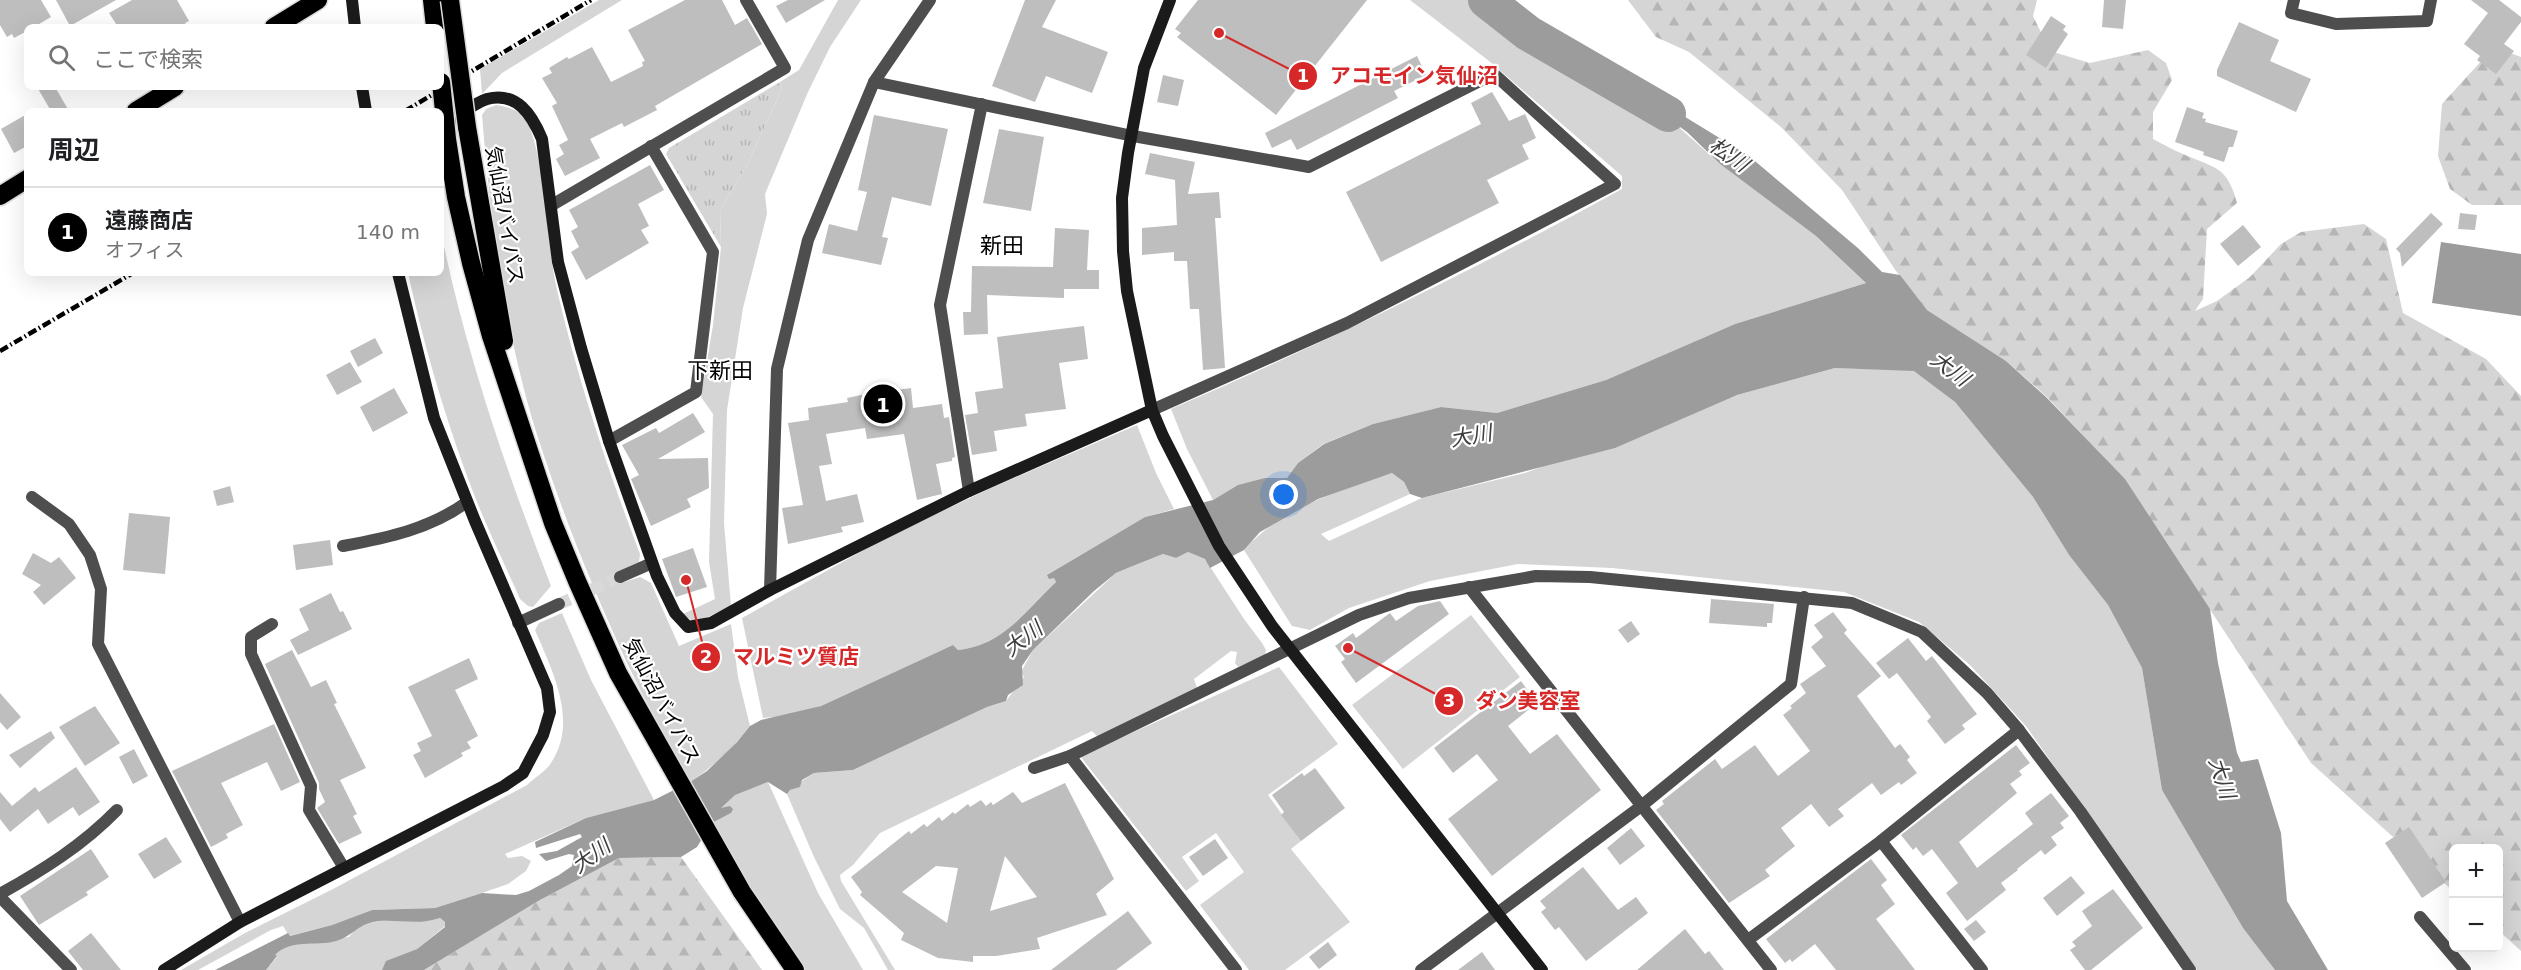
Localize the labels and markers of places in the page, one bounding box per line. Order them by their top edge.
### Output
callout: アコモイン気仙沼 [1288,57,1510,96]
pin: 1 [864,382,902,426]
callout: マルミツ質店 [691,637,871,676]
callout: ダン美容室 [1434,682,1593,721]

